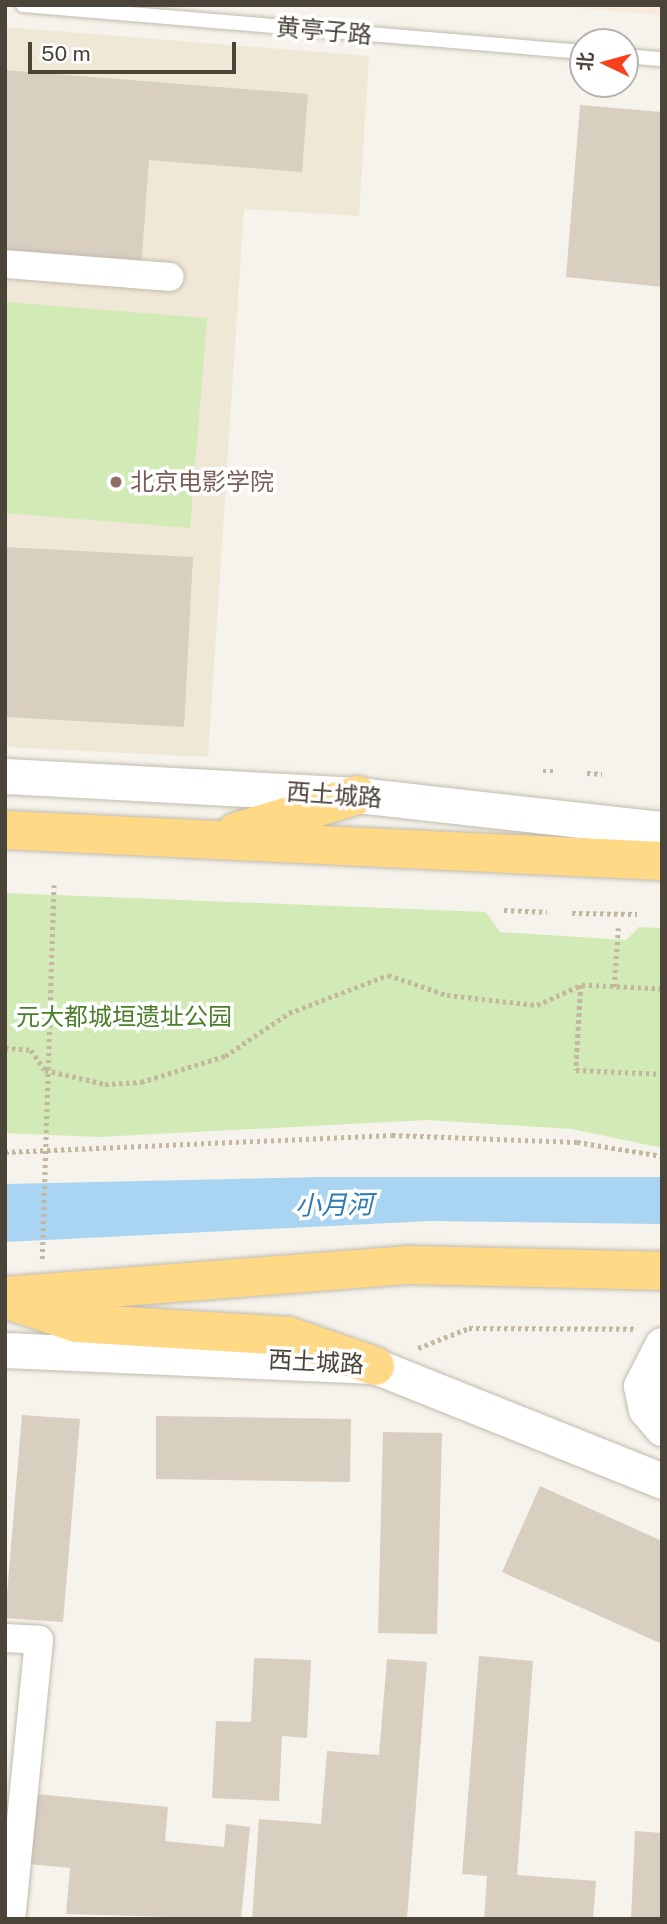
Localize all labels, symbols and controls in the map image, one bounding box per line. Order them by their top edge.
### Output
street label: 黄亭子路 [275,12,373,50]
scale bar [32,28,240,72]
north arrow [569,28,639,98]
text: 50 m [41,41,91,66]
text: 北 [573,51,597,72]
place label: 北京电影学院 [130,468,274,496]
marker: 北京电影学院 [108,474,124,490]
street label: 西土城路 [285,777,383,813]
park label: 元大都城垣遗址公园 [16,1003,232,1031]
water label: 小月河 [295,1189,373,1221]
street label: 西土城路 [267,1345,365,1379]

